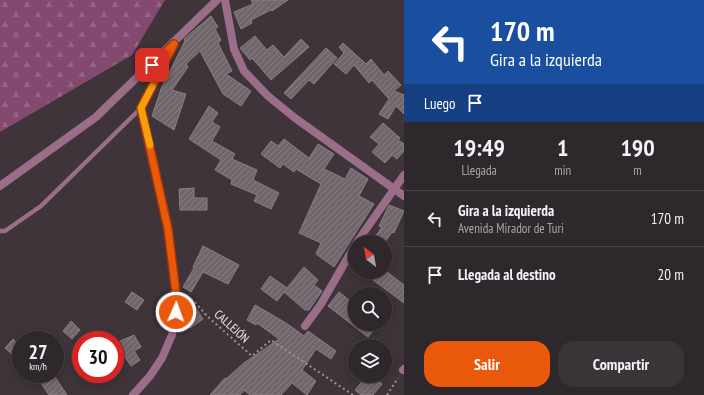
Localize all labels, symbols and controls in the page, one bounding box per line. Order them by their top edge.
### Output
text: 170 m [490,12,554,49]
icon: left [424,16,476,68]
pin [135,48,169,82]
text: Gira a la izquierda [490,48,602,71]
icon: arrive [141,54,163,76]
icon: arrive [464,92,486,114]
text: Luego [424,94,456,113]
text: 19:49 [453,132,505,163]
text: 1 [557,132,568,163]
text: 190 [620,132,655,163]
text: Llegada [461,162,497,179]
text: min [554,162,571,179]
text: m [633,162,642,179]
text: Gira a la izquierda [458,201,554,220]
icon: left [424,208,446,230]
text: 170 m [651,209,684,228]
text: Avenida Mirador de Turi [458,220,564,237]
north arrow [348,235,392,279]
map controls [348,235,392,383]
icon: arrive [424,264,446,286]
text: Llegada al destino [458,265,556,284]
text: 20 m [658,265,684,284]
button: search [348,287,392,331]
position arrow [155,291,197,333]
street label: CALLEJÓN [211,306,253,346]
speed limit sign: 30 [72,331,124,383]
text: 27 [28,339,48,365]
button: layers [348,339,392,383]
button: Salir [424,341,550,387]
button: Compartir [558,341,684,387]
text: km/h [29,360,47,373]

